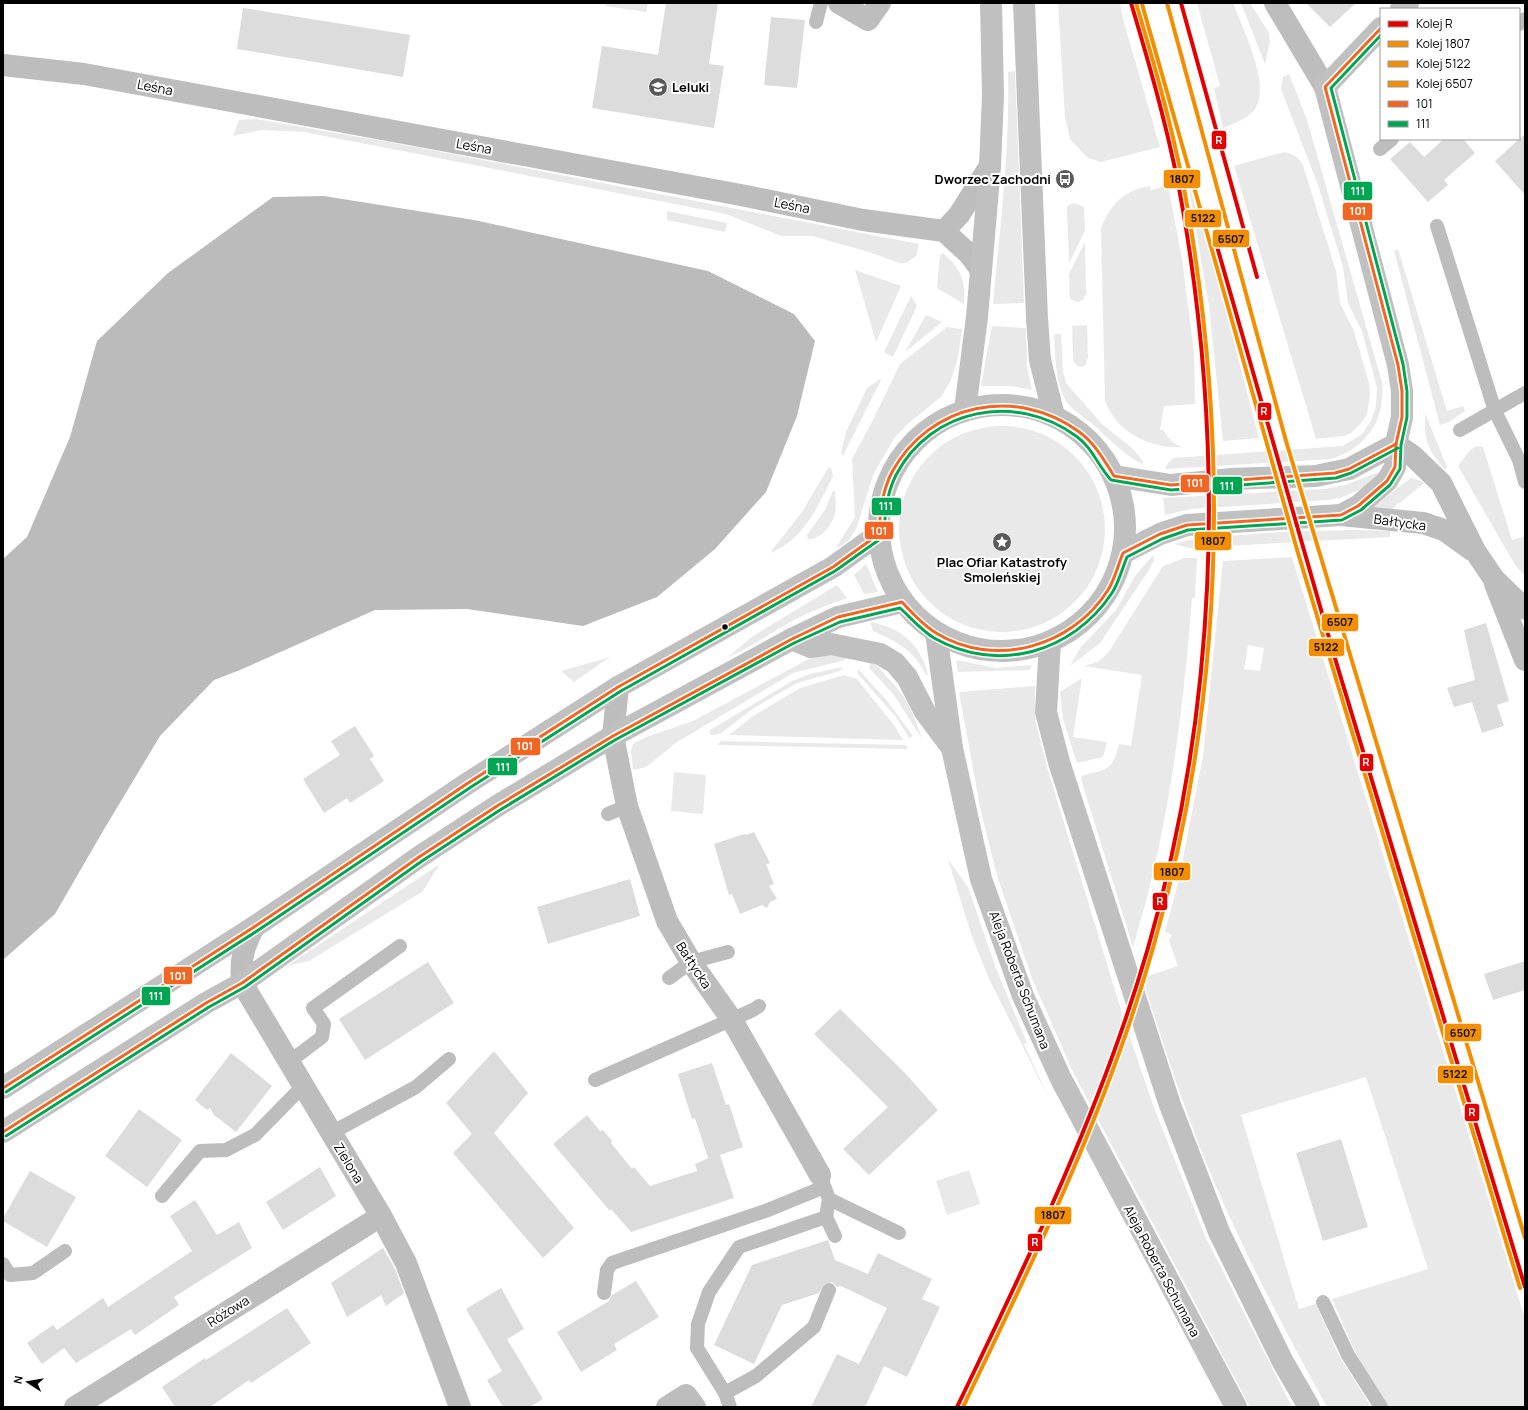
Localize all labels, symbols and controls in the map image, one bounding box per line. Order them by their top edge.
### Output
legend [1380,8,1520,140]
text: Kolej R [1416,15,1453,32]
text: Kolej 1807 [1416,35,1470,52]
text: Kolej 5122 [1416,55,1470,72]
street label: Leśna [136,75,174,99]
text: Kolej 6507 [1416,75,1473,92]
school or university icon: Leluki [647,76,669,98]
place label: Leluki [672,78,709,96]
text: 101 [1416,95,1433,112]
text: 111 [1416,115,1430,132]
line badge: R [1211,130,1227,150]
text: R [1215,132,1223,147]
street label: Leśna [455,134,493,158]
bus stop icon: Dworzec Zachodni [1054,168,1076,190]
line badge: 1807 [1163,169,1201,189]
place label: Dworzec Zachodni [935,170,1051,188]
text: 1807 [1170,171,1194,186]
line badge: 111 [1343,181,1373,201]
text: 111 [1351,183,1365,198]
street label: Leśna [773,193,811,217]
line badge: 101 [1342,202,1373,221]
text: 101 [1350,203,1366,218]
line badge: 5122 [1184,209,1222,228]
text: 5122 [1191,210,1215,225]
line badge: 6507 [1212,229,1250,248]
text: 6507 [1218,231,1244,246]
line badge: R [1257,402,1272,421]
text: R [1260,403,1268,418]
line badge: 101 [1180,474,1210,493]
text: 101 [1187,475,1203,490]
line badge: 111 [1212,476,1243,495]
text: 111 [1220,478,1234,493]
line badge: 111 [871,497,902,516]
text: 111 [879,498,893,513]
street label: Bałtycka [1373,509,1427,535]
line badge: 101 [864,521,894,540]
text: 101 [871,523,887,538]
place icon: Plac Ofiar Katastrofy Smoleńskiej [991,531,1013,553]
line badge: 1807 [1194,531,1232,551]
text: 1807 [1201,533,1225,548]
place label: Plac Ofiar Katastrofy Smoleńskiej [937,553,1068,586]
line badge: 6507 [1321,613,1359,632]
text: 6507 [1327,614,1353,629]
unlabelled marker [720,622,730,632]
line badge: 5122 [1308,638,1345,657]
text: 5122 [1314,639,1338,654]
line badge: 101 [510,737,541,756]
text: 101 [517,738,533,753]
line badge: R [1359,753,1374,772]
text: R [1362,754,1370,769]
line badge: 111 [487,757,518,776]
text: 111 [496,759,510,774]
line badge: 1807 [1153,862,1191,881]
text: 1807 [1160,864,1184,879]
line badge: R [1152,892,1168,911]
text: R [1156,893,1164,908]
street label: Aleja Roberta Schumana [985,908,1055,1052]
street label: Bałtycka [672,938,716,992]
line badge: 101 [163,966,193,985]
text: 101 [170,968,186,983]
line badge: 111 [141,986,171,1006]
text: 111 [149,988,163,1003]
line badge: 6507 [1444,1023,1482,1042]
text: 6507 [1450,1025,1476,1040]
line badge: 5122 [1437,1065,1474,1084]
text: 5122 [1443,1066,1467,1081]
line badge: R [1464,1103,1480,1122]
text: R [1468,1104,1476,1119]
street label: Zielona [330,1139,368,1187]
street label: Aleja Roberta Schumana [1120,1202,1204,1340]
line badge: 1807 [1034,1206,1072,1225]
text: 1807 [1041,1207,1065,1222]
line badge: R [1027,1233,1043,1252]
text: R [1031,1234,1039,1249]
street label: Różowa [204,1291,252,1331]
north arrow [8,1362,48,1402]
text: N [10,1374,26,1385]

